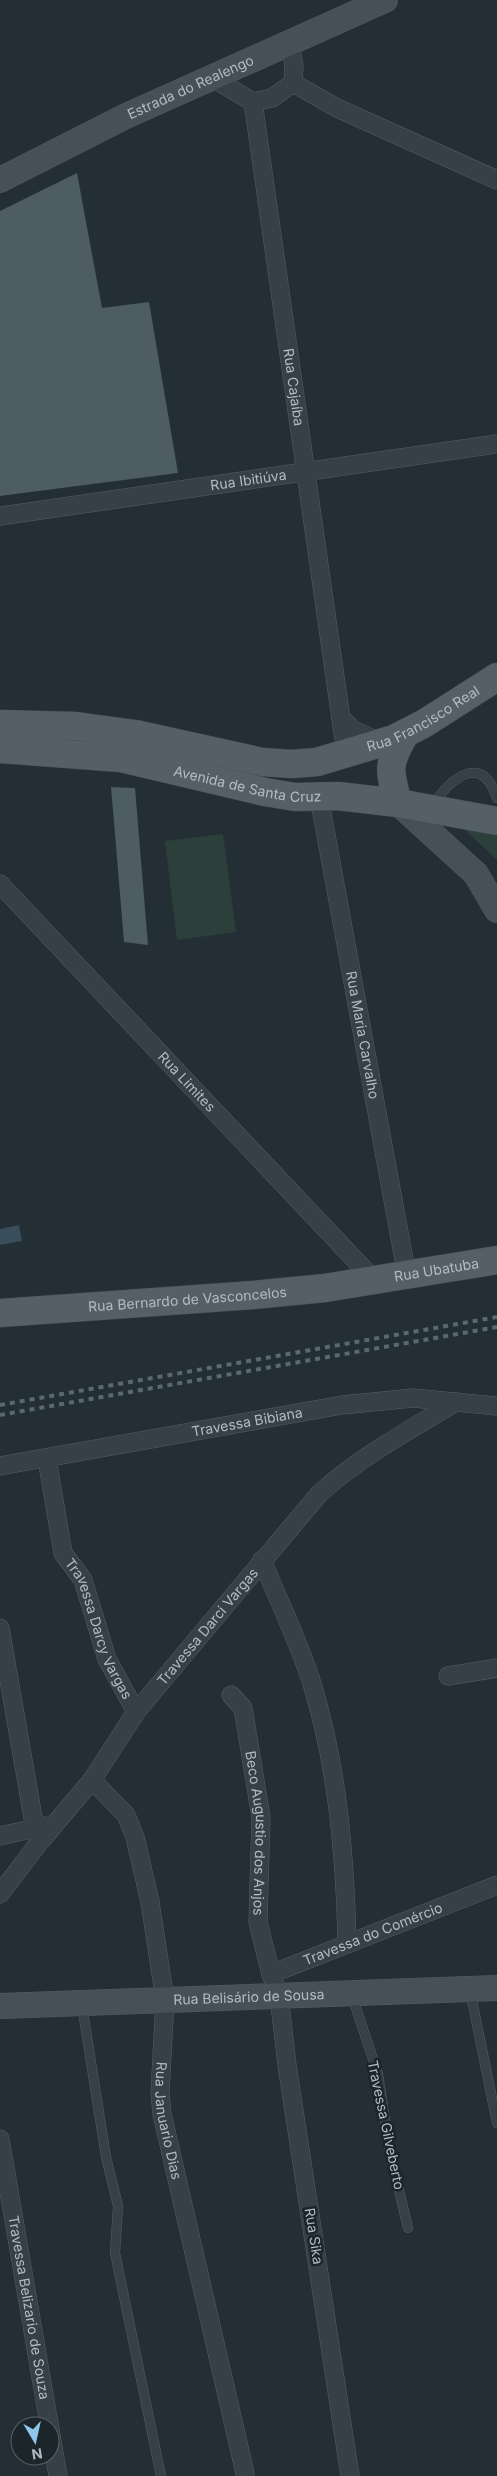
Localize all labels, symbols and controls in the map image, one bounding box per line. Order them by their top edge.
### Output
street label: Estrada do Realengo [124,51,256,122]
street label: Rua Cajaíba [280,347,308,427]
street label: Rua Ibitiúva [209,466,288,493]
street label: Rua Francisco Real [365,682,482,755]
street label: Avenida de Santa Cruz [172,762,322,805]
street label: Rua Maria Carvalho [343,970,383,1100]
street label: Rua Limites [155,1048,219,1115]
street label: Rua Ubatuba [393,1254,480,1285]
street label: Rua Bernardo de Vasconcelos [88,1283,287,1315]
street label: Travessa Bibiana [190,1403,304,1440]
street label: Travessa Darcy Vargas [62,1555,136,1702]
street label: Travessa Darci Vargas [153,1564,261,1688]
street label: Beco Augustio dos Anjos [242,1749,270,1916]
street label: Travessa do Comércio [300,1898,445,1969]
street label: Rua Belisário de Sousa [173,1985,325,2008]
street label: Travessa Gilveberto [364,2059,408,2191]
street label: Rua Januario Dias [152,2061,186,2181]
street label: Rua Sika [302,2206,327,2265]
street label: Travessa Belizario de Souza [5,2214,54,2401]
north arrow [10,2416,60,2466]
text: N [31,2445,44,2464]

